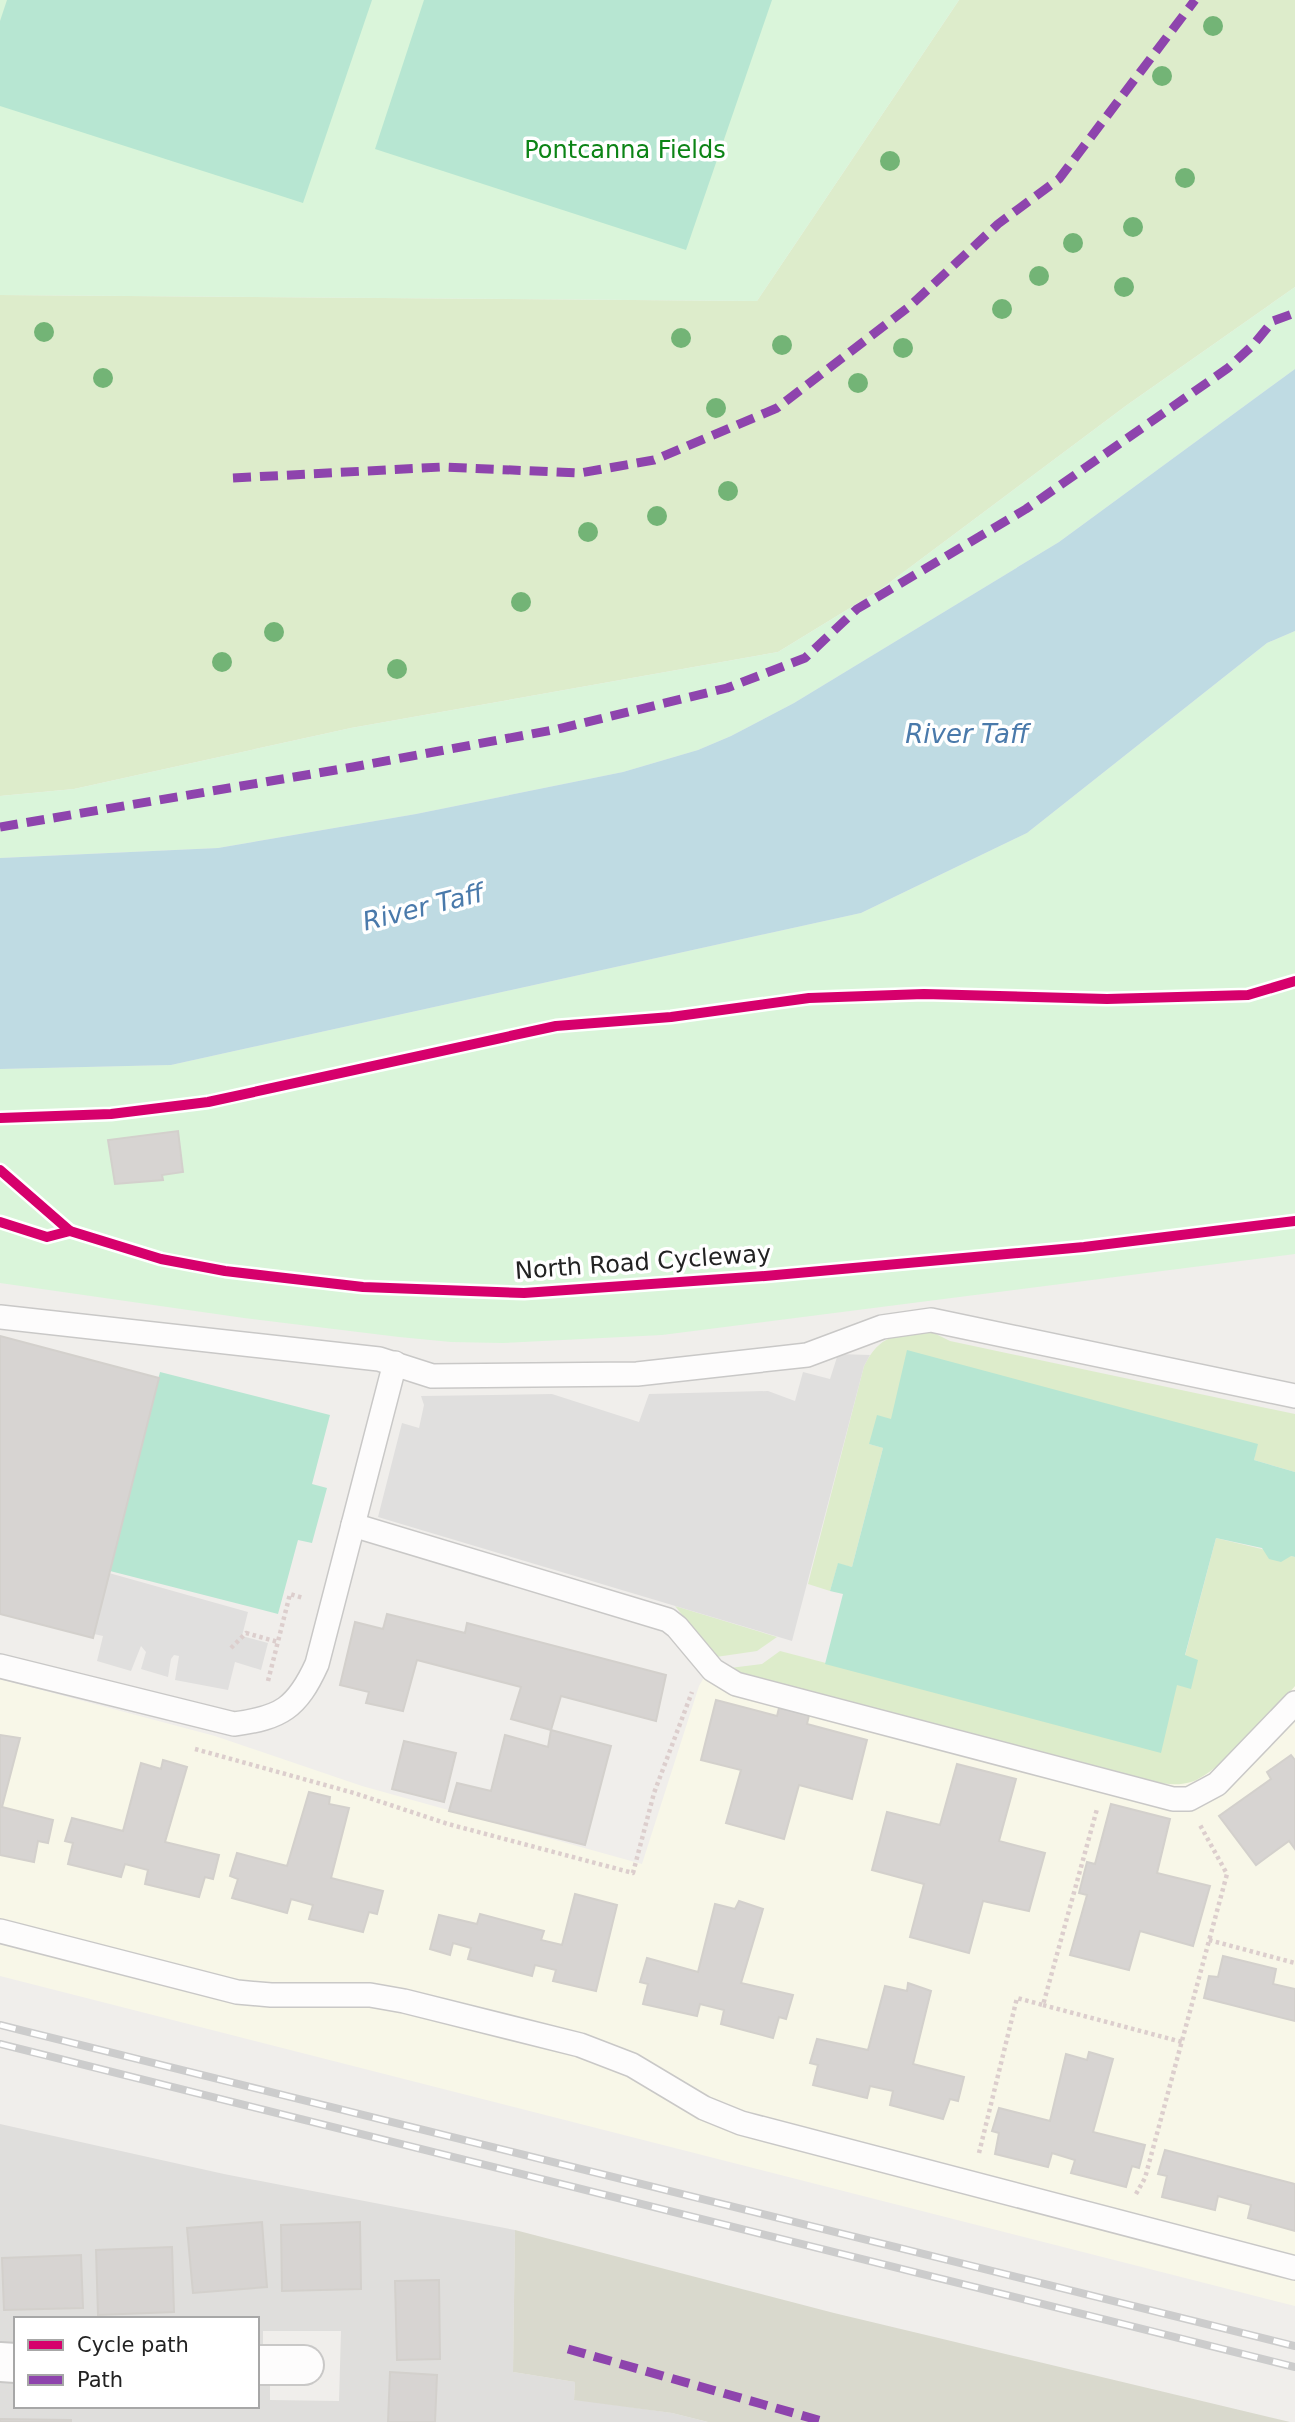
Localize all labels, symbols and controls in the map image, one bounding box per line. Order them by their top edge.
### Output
park label: Pontcanna Fields [524,136,726,164]
water label: River Taff [905,719,1032,749]
water label: River Taff [359,877,490,936]
street label: North Road Cycleway [514,1239,772,1285]
legend [14,2317,259,2408]
text: Cycle path [77,2333,189,2357]
text: Path [77,2368,123,2392]

